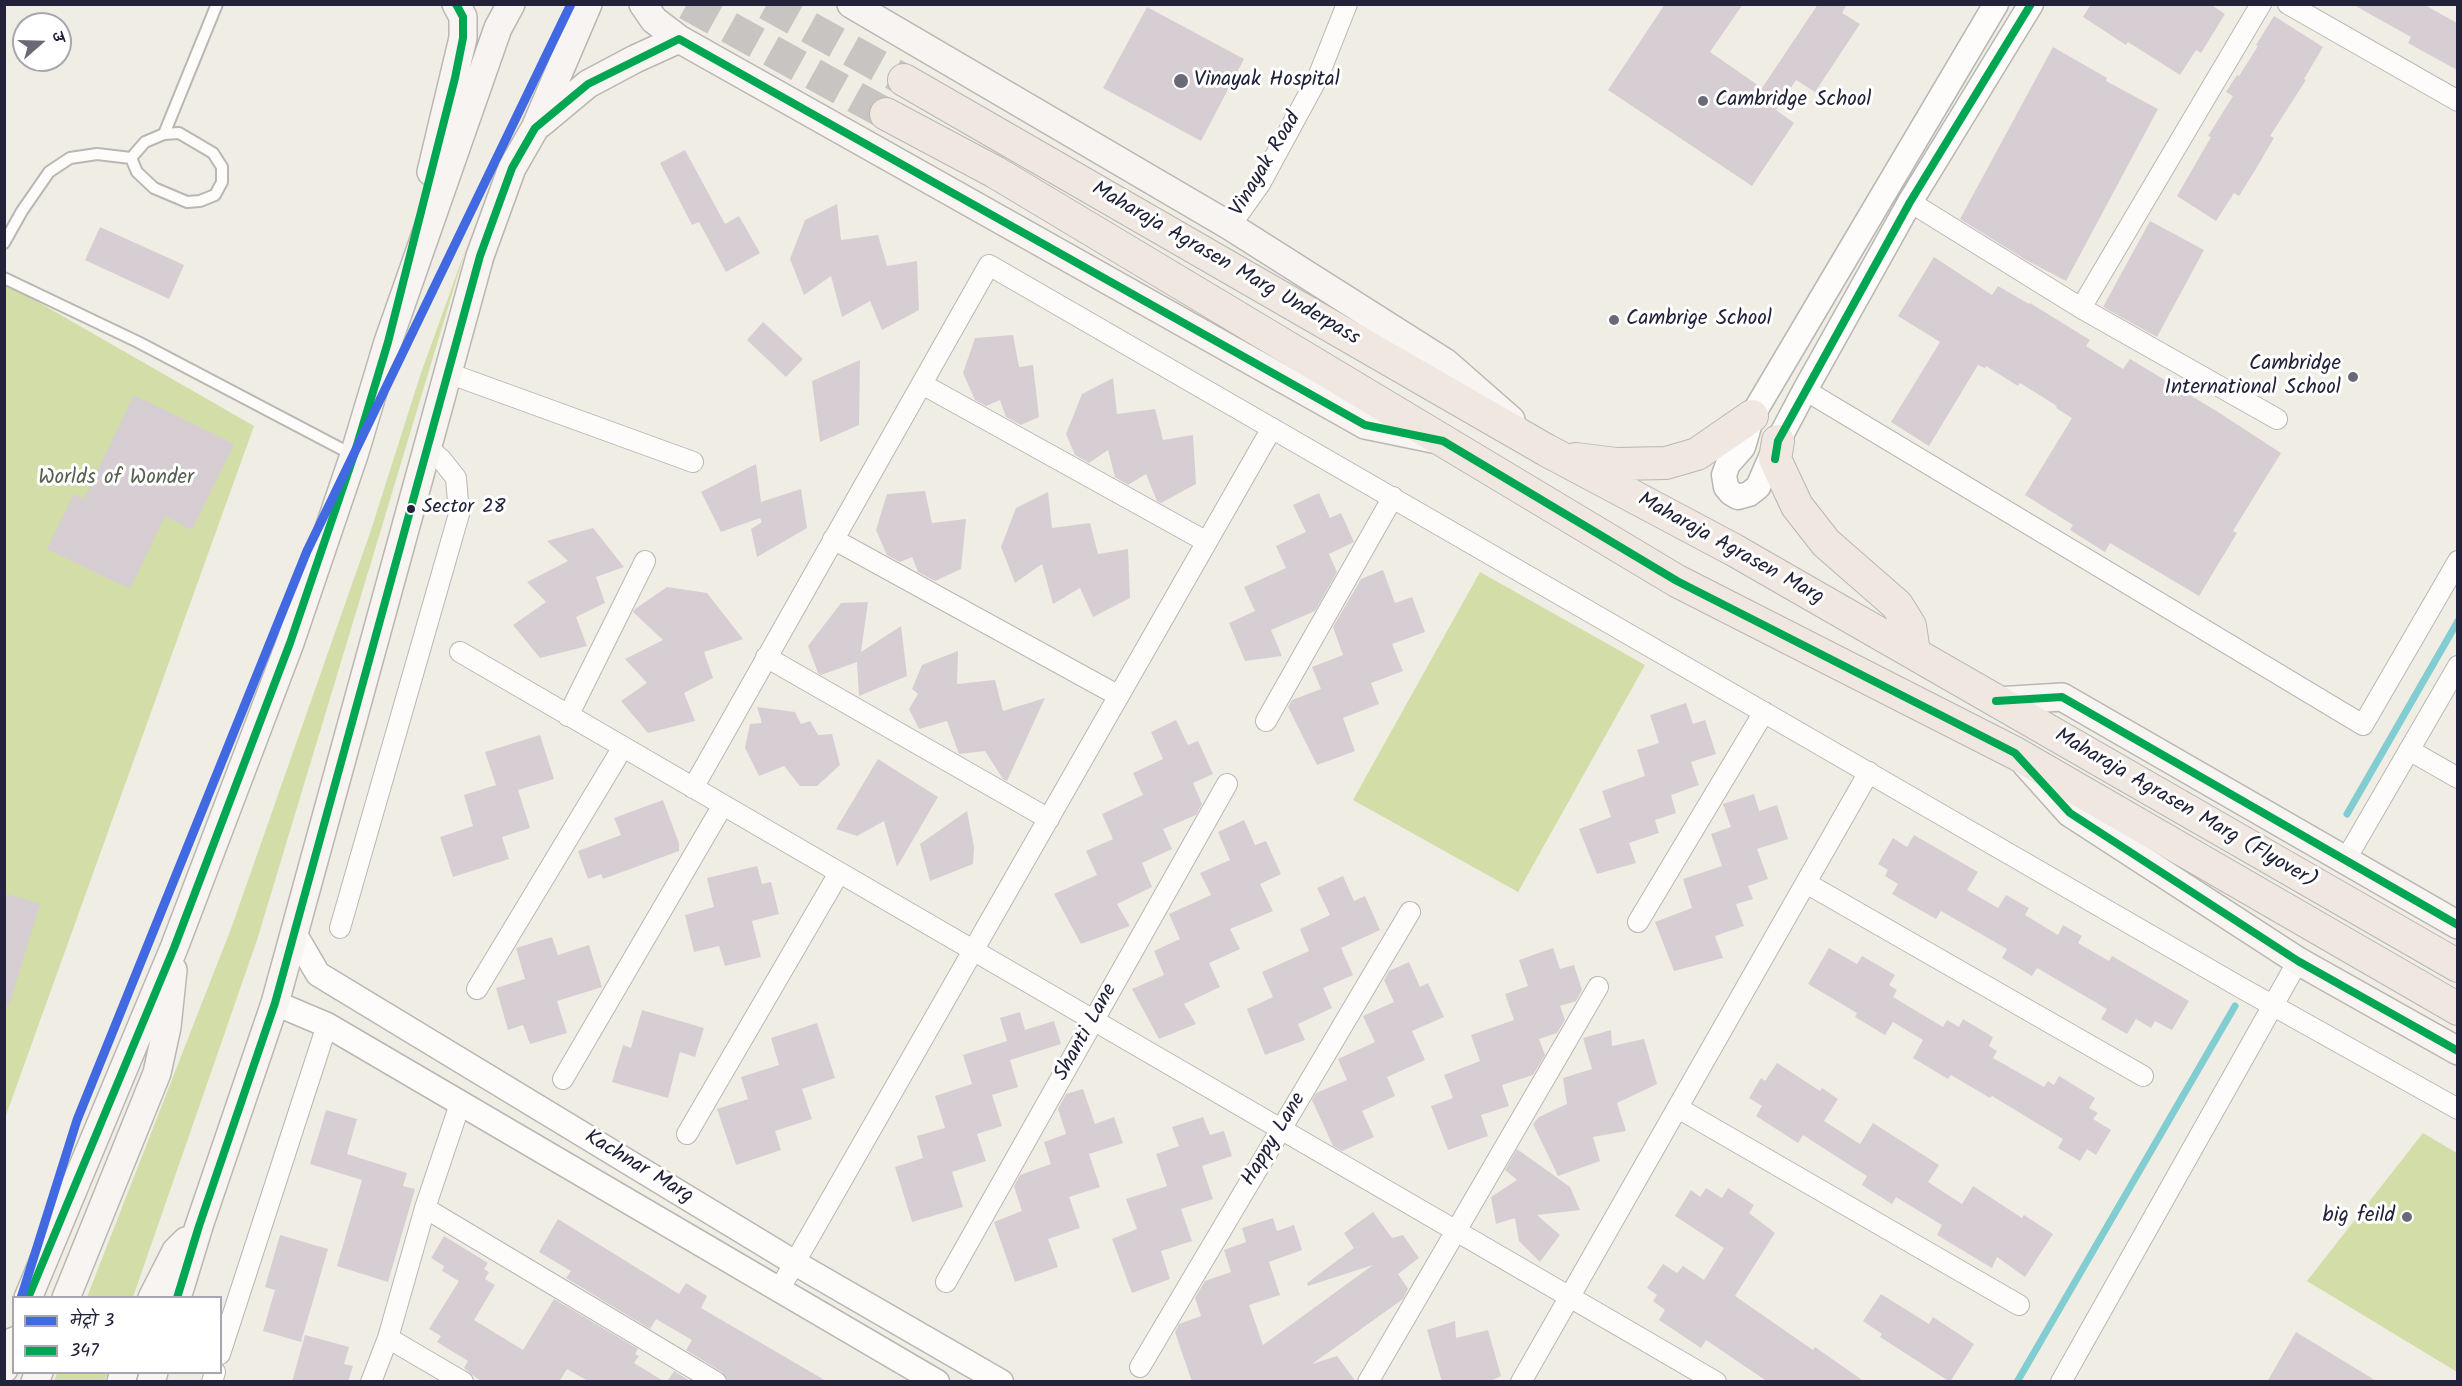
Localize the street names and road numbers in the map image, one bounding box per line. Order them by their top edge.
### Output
street label: Vinayak Road [1226,108,1308,222]
street label: Maharaja Agrasen Marg Underpass [1086,178,1364,352]
street label: Maharaja Agrasen Marg [1633,488,1827,612]
street label: Maharaja Agrasen Marg (Flyover) [2049,724,2321,896]
street label: Shanti Lane [1050,980,1124,1086]
street label: Happy Lane [1237,1089,1313,1191]
street label: Kachnar Marg [579,1126,697,1210]

